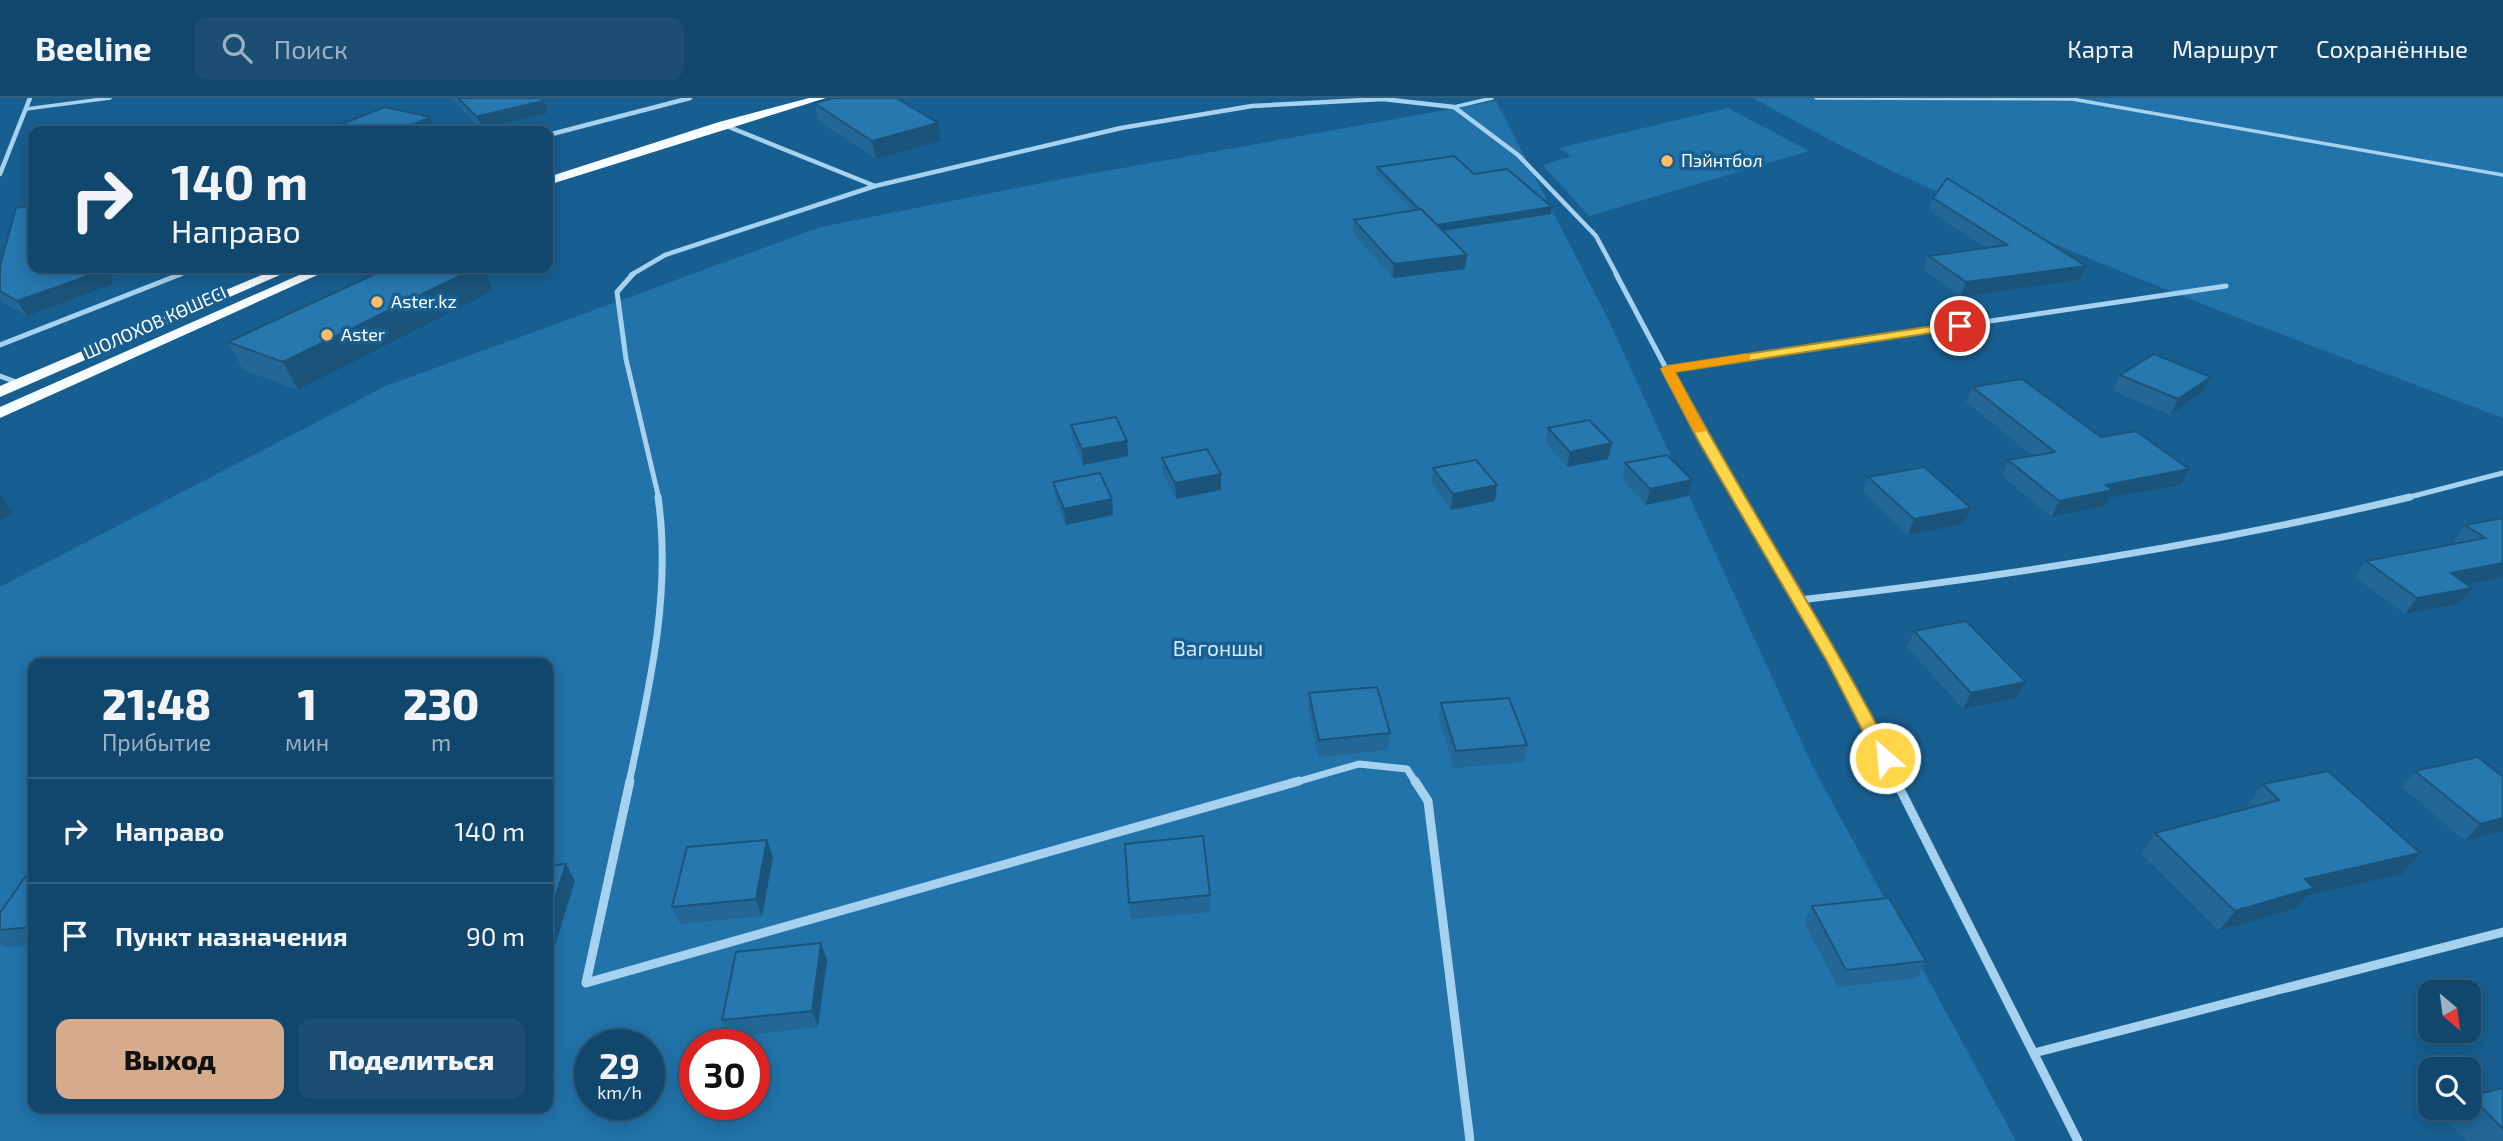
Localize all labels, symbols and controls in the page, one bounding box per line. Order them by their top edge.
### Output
search box [194,17,684,80]
text: Beeline [35,28,152,68]
icon: search [218,29,256,67]
text: Поиск [274,33,348,64]
text: Карта [2067,34,2134,63]
text: Маршрут [2172,34,2278,63]
text: Сохранённые [2316,34,2468,63]
place label: Пэйнтбол [1681,149,1763,171]
text: 140 m [171,151,308,210]
marker: Пэйнтбол [1659,153,1675,169]
icon: right [56,154,147,245]
text: Направо [171,211,301,249]
street label: ШОЛОХОВ КӨШЕСІ [80,281,229,363]
place label: Aster.kz [391,290,457,312]
marker: Aster.kz [369,294,385,310]
pin [1930,296,1990,356]
icon: arrive [1941,307,1979,345]
place label: Aster [341,323,385,345]
marker: Aster [319,327,335,343]
park label: Вагоншы [1173,635,1263,660]
text: 21:48 [102,678,211,728]
text: 1 [298,678,317,728]
text: 230 [403,678,479,728]
position arrow [1848,721,1922,795]
text: Прибытие [102,728,211,756]
text: мин [285,728,329,756]
text: m [431,728,451,756]
icon: right [56,812,94,850]
text: Направо [115,815,224,846]
text: 140 m [454,815,525,846]
icon: arrive [56,917,94,955]
text: Пункт назначения [115,920,348,951]
text: 90 m [466,920,525,951]
north arrow [2418,980,2482,1043]
map controls [2418,980,2481,1120]
button: Выход [56,1019,284,1099]
button: Поделиться [298,1019,525,1099]
speed limit sign: 30 [679,1029,770,1120]
text: 29 [599,1044,640,1086]
button: search [2418,1057,2481,1120]
text: km/h [597,1081,642,1103]

